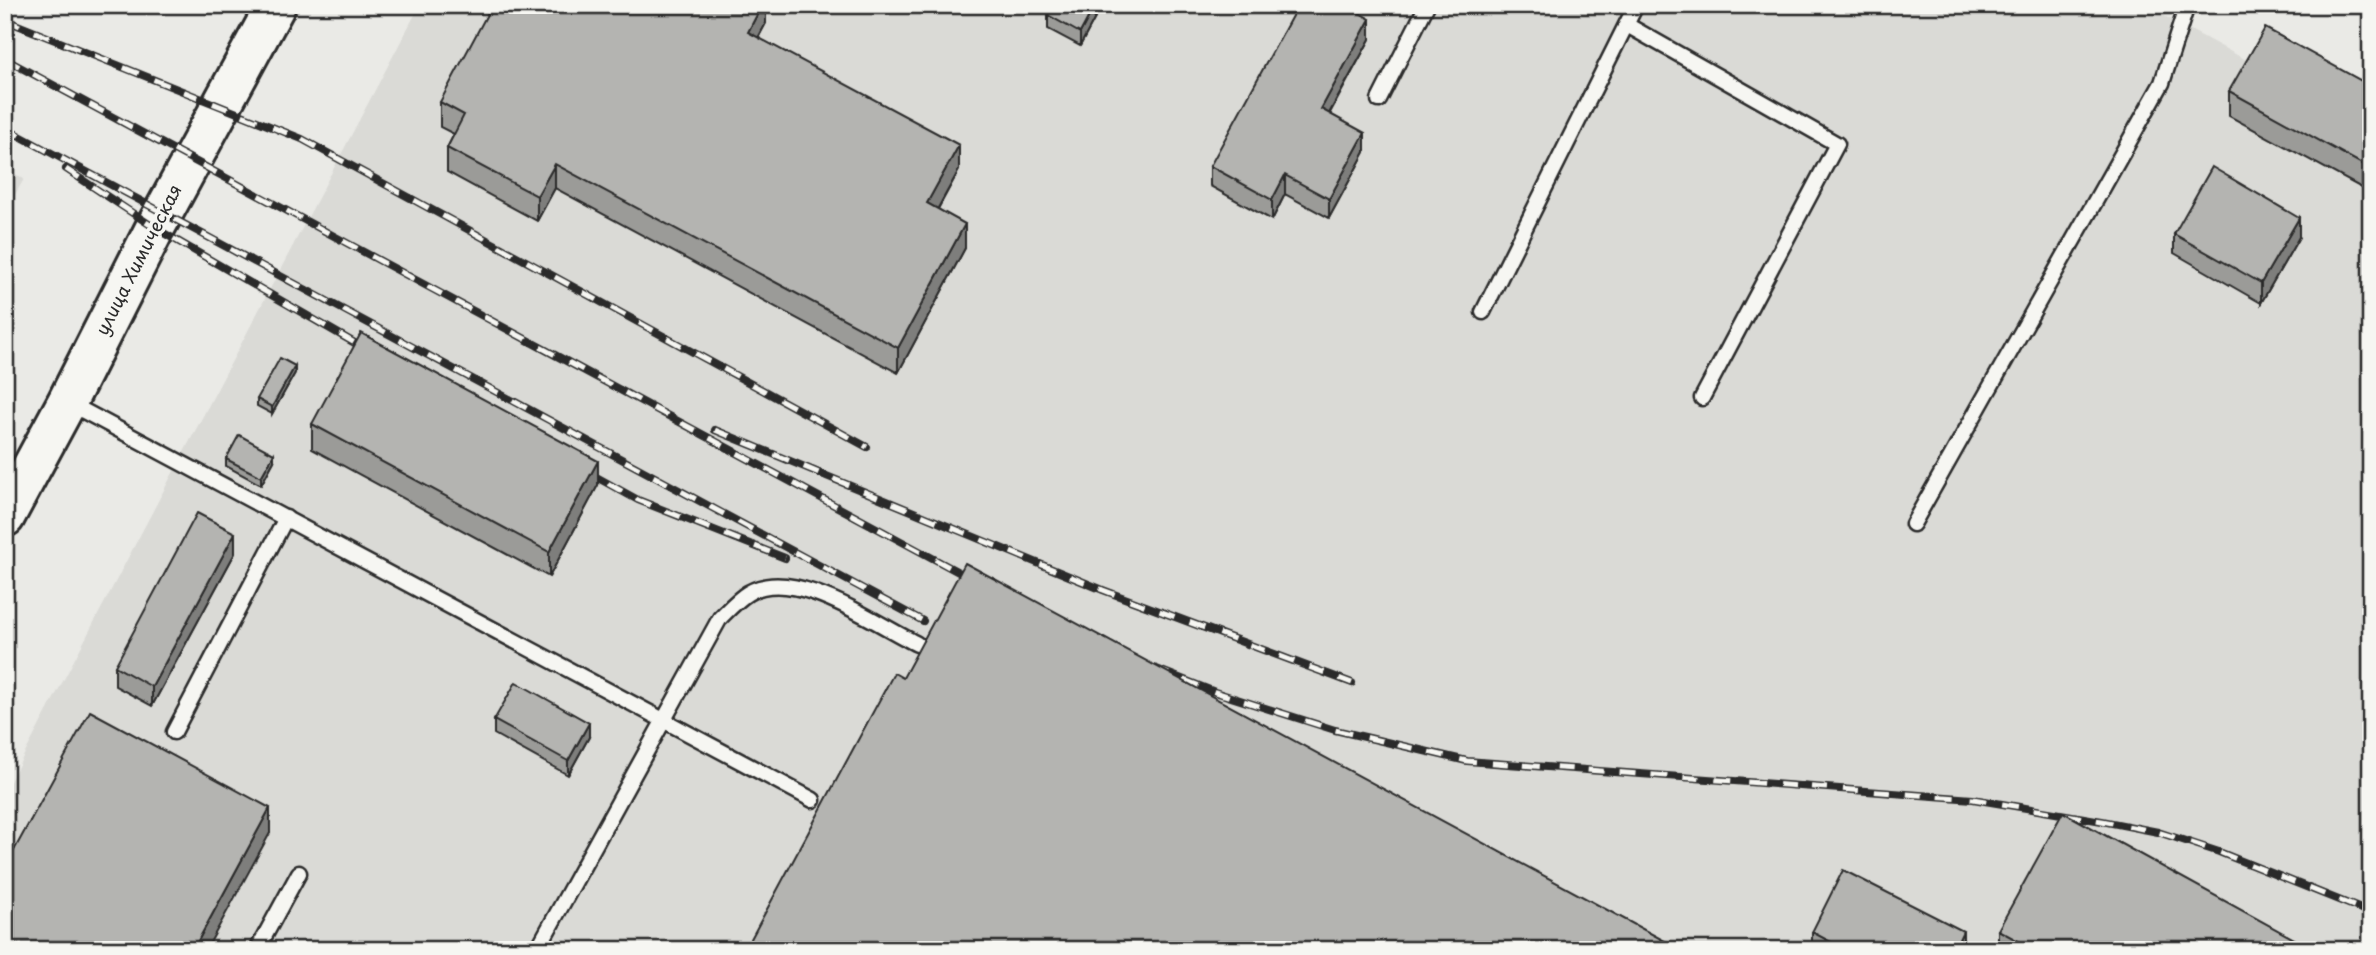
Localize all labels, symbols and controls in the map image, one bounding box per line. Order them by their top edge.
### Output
street label: улица Химическая [88,179,187,340]

